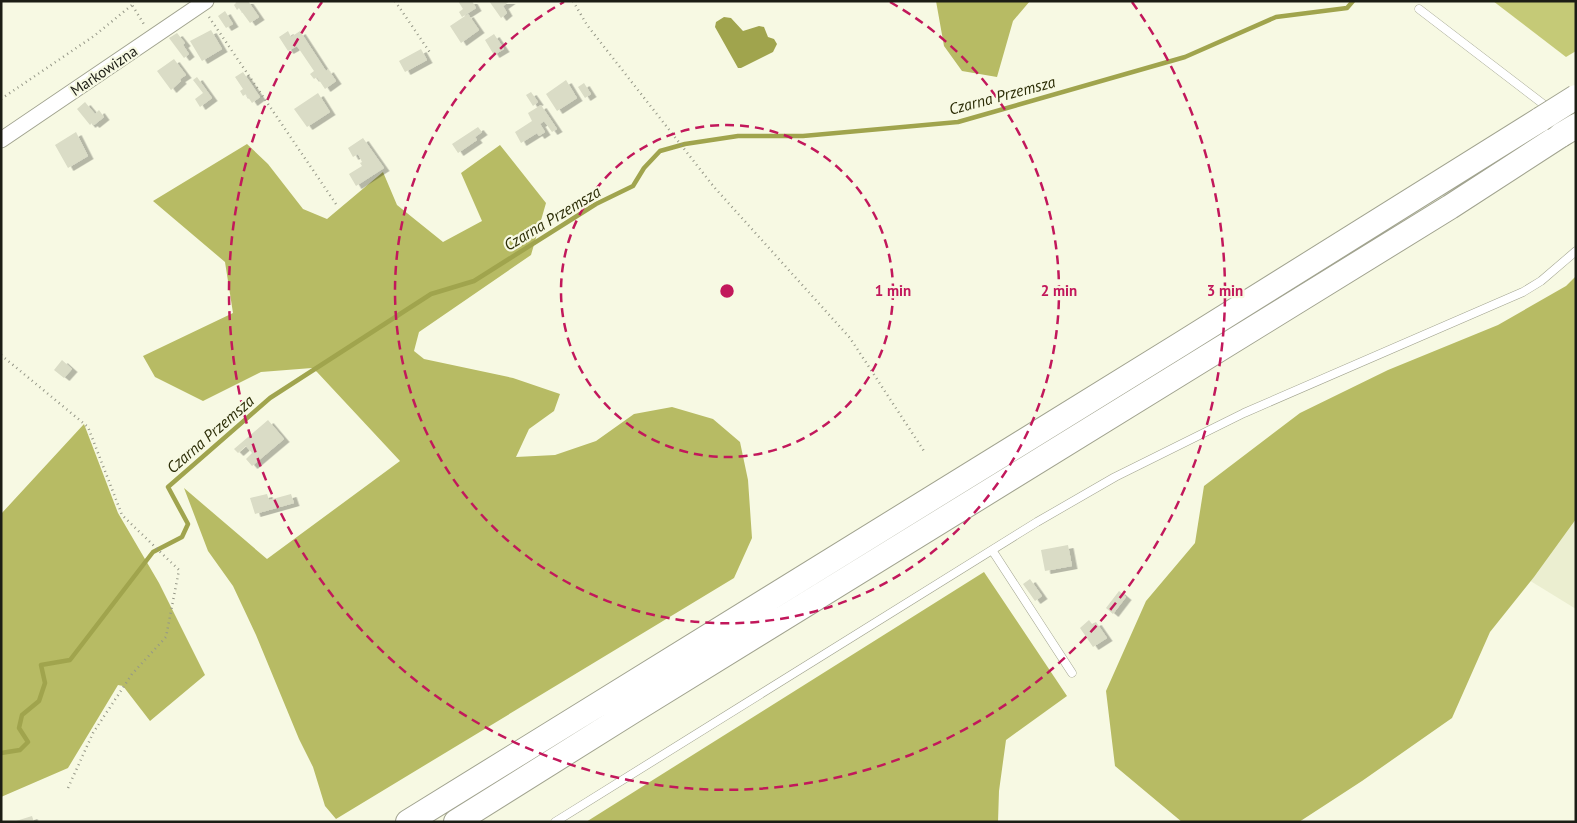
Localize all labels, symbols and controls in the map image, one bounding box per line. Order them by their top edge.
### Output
street label: Markowizna [67,41,141,100]
water label: Czarna Przemsza [947,71,1058,119]
water label: Czarna Przemsza [500,181,604,255]
text: 1 min [875,281,911,300]
text: 2 min [1041,281,1077,300]
text: 3 min [1207,281,1243,300]
centre of rings [718,282,736,300]
water label: Czarna Przemsza [162,390,258,477]

